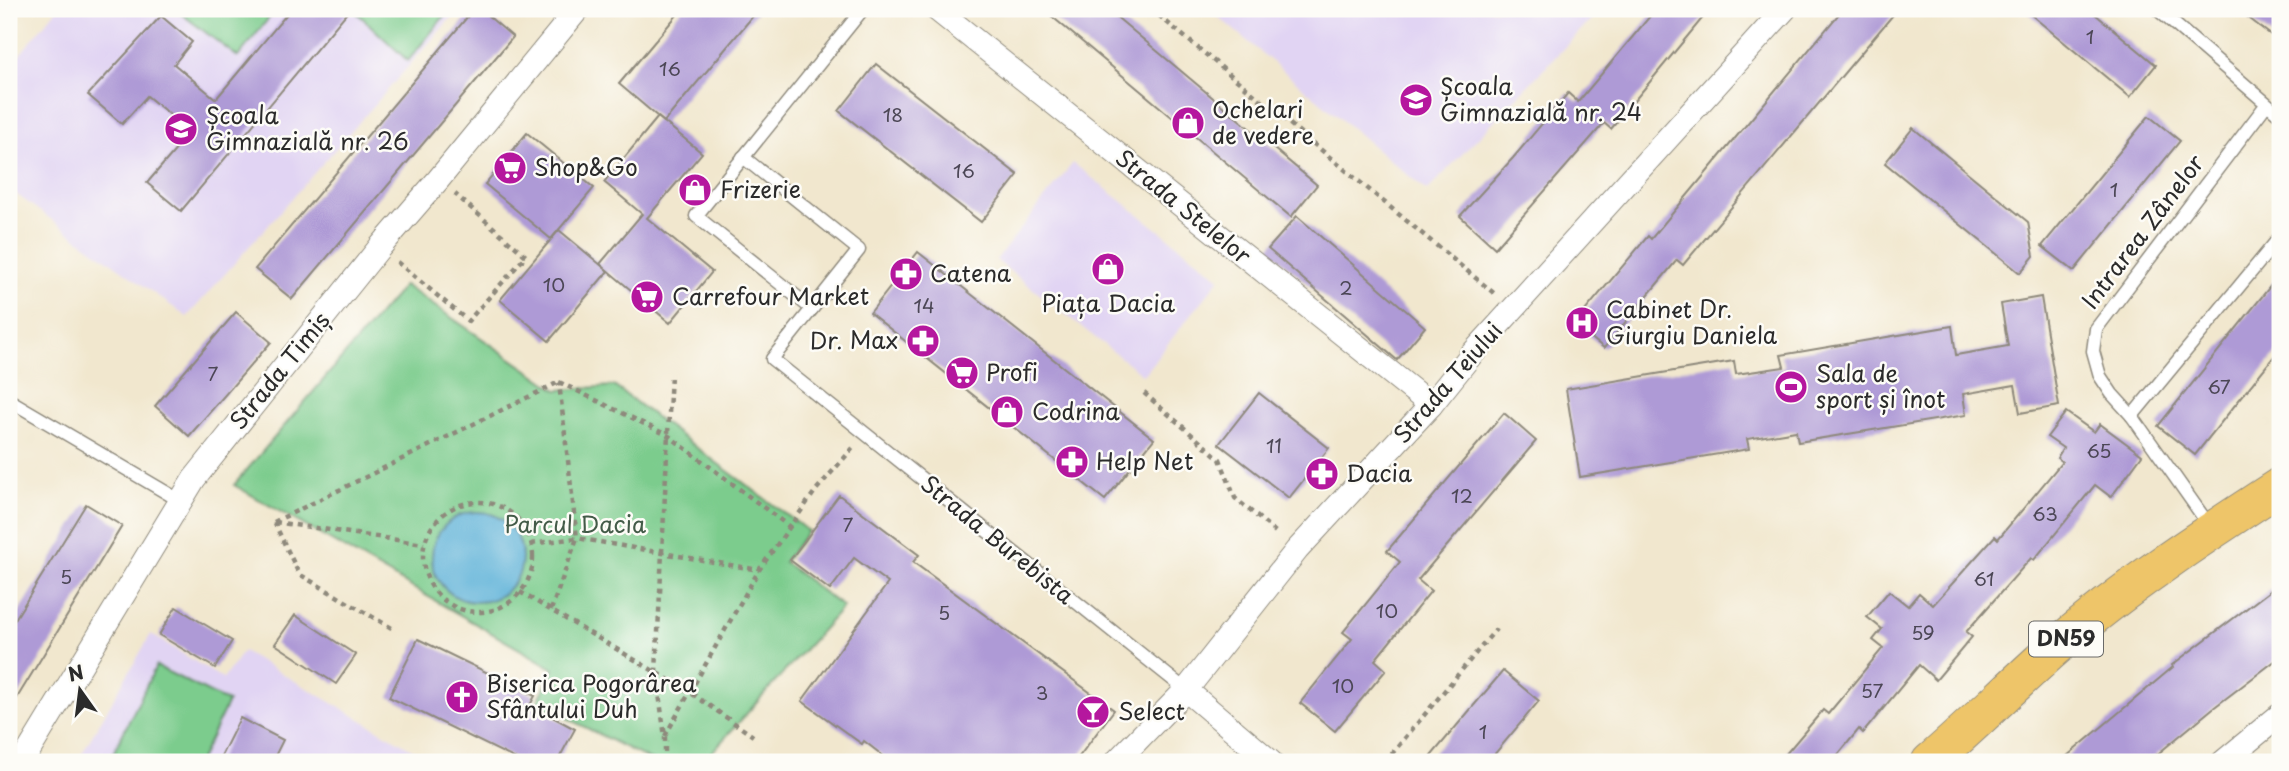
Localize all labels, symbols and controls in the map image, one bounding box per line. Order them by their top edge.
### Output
house number: 1 [2086,22,2094,50]
house number: 16 [659,54,681,82]
place label: Școala Gimnazială nr. 24 [1440,68,1642,129]
school or university icon: Școala Gimnazială nr. 24 [1397,81,1435,119]
place label: Ochelari de vedere [1212,91,1314,152]
place label: Școala Gimnazială nr. 26 [206,97,409,158]
house number: 18 [883,100,903,128]
shop icon: Ochelari de vedere [1169,104,1207,142]
school or university icon: Școala Gimnazială nr. 26 [162,110,200,148]
street label: Strada Stelelor [1109,140,1260,272]
street label: Intrarea Zânelor [2072,146,2212,316]
supermarket icon: Shop&Go [491,149,529,187]
place label: Shop&Go [534,149,638,184]
house number: 16 [953,156,975,184]
shop icon: Frizerie [676,171,714,209]
place label: Frizerie [720,171,801,206]
house number: 1 [2110,175,2118,203]
shop icon: Piața Dacia [1089,250,1127,288]
pharmacy icon: Catena [887,255,925,293]
place label: Catena [930,255,1012,290]
house number: 10 [543,270,565,298]
house number: 2 [1339,273,1353,301]
supermarket icon: Carrefour Market [628,278,666,316]
place label: Carrefour Market [672,278,869,313]
place label: Piața Dacia [1041,285,1175,320]
house number: 14 [913,291,935,319]
place label: Cabinet Dr. Giurgiu Daniela [1606,291,1778,352]
street label: Strada Timiș [220,304,337,436]
hospital icon: Cabinet Dr. Giurgiu Daniela [1563,304,1601,342]
street label: Strada Teiului [1384,313,1510,451]
place label: Dr. Max [810,322,898,357]
pharmacy icon: Dr. Max [904,322,942,360]
supermarket icon: Profi [943,354,981,392]
place label: Profi [986,354,1038,389]
place label: Sala de sport și înot [1816,355,1945,416]
house number: 7 [208,359,219,387]
sports icon: Sala de sport și înot [1772,368,1810,406]
house number: 67 [2207,372,2231,400]
shop icon: Codrina [988,393,1026,431]
place label: Codrina [1032,393,1120,428]
house number: 11 [1266,431,1282,459]
house number: 65 [2086,436,2112,464]
pharmacy icon: Help Net [1053,443,1091,481]
place label: Help Net [1096,443,1193,478]
pharmacy icon: Dacia [1303,455,1341,493]
place label: Dacia [1346,455,1412,490]
street label: Strada Burebista [914,466,1083,612]
house number: 12 [1451,481,1473,509]
house number: 63 [2032,499,2058,527]
park label: Parcul Dacia [504,506,646,541]
house number: 7 [843,510,854,538]
house number: 5 [60,562,72,590]
house number: 61 [1973,564,1995,592]
house number: 10 [1376,596,1398,624]
house number: 5 [938,598,950,626]
house number: 59 [1911,618,1935,646]
road number: DN59 [2029,622,2103,656]
north arrow [46,656,116,726]
text: N [65,657,86,688]
place label: Biserica Pogorârea Sfântului Duh [486,665,697,726]
house number: 10 [1332,671,1354,699]
house number: 57 [1861,676,1884,704]
church icon: Biserica Pogorârea Sfântului Duh [443,678,481,716]
house number: 3 [1036,678,1048,706]
bar icon: Select [1074,693,1112,731]
place label: Select [1118,693,1185,728]
house number: 1 [1479,717,1487,745]

